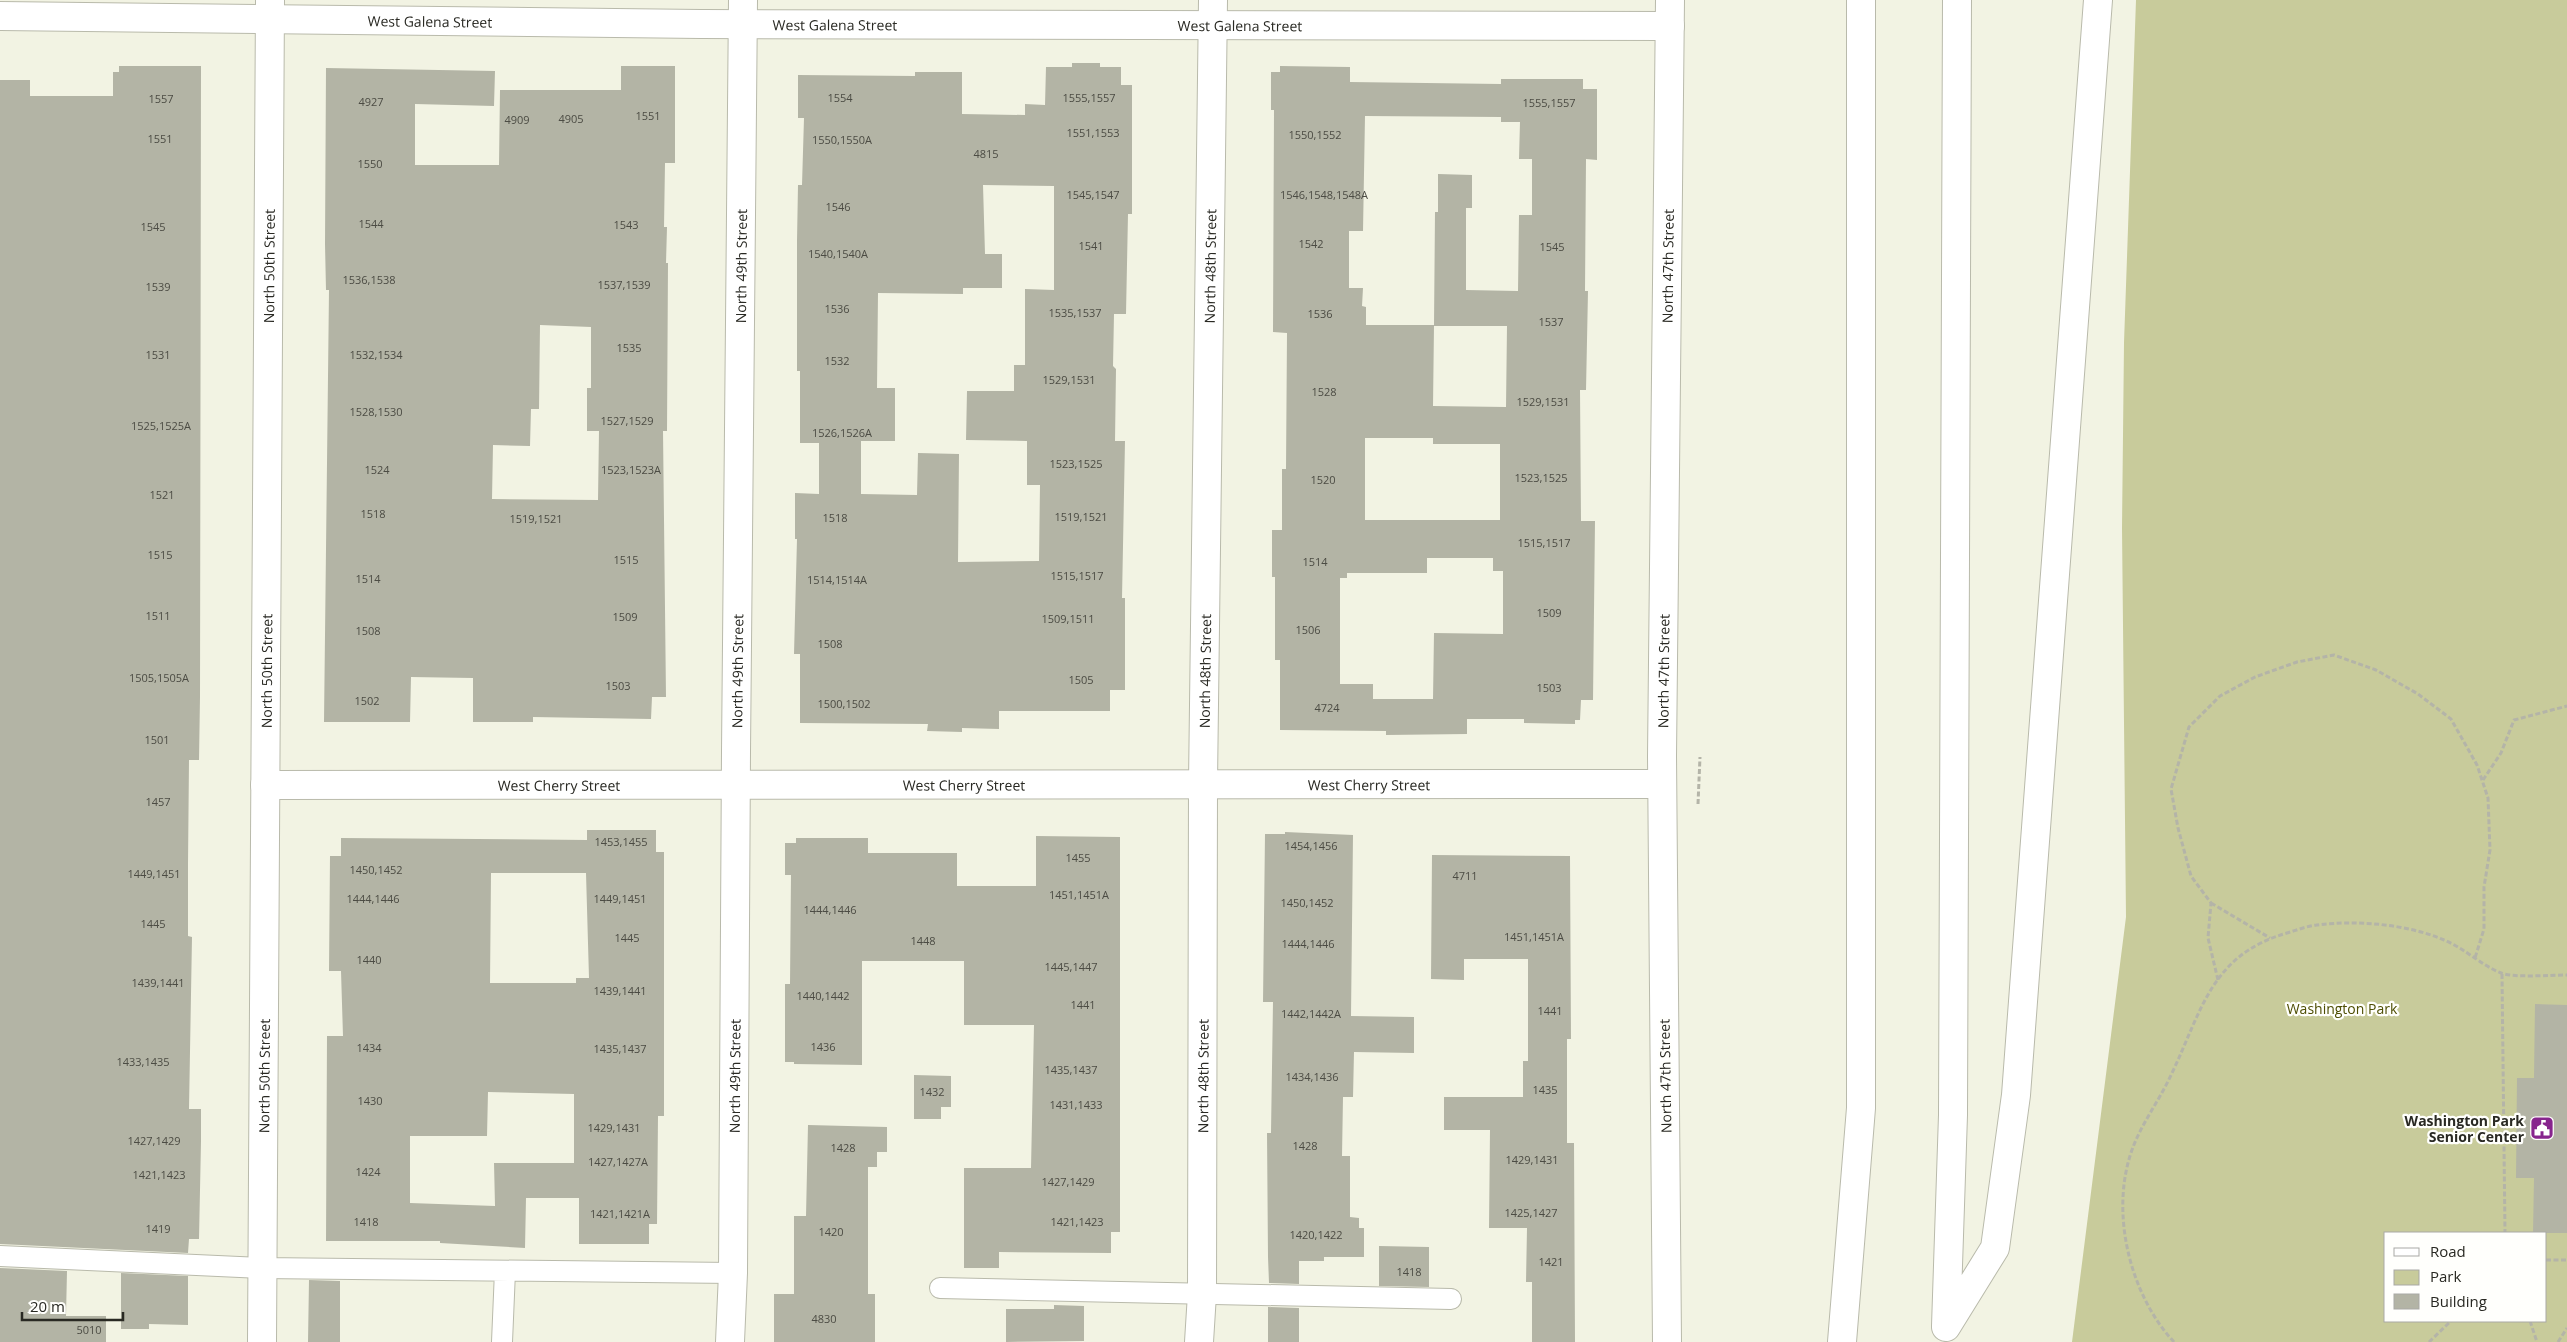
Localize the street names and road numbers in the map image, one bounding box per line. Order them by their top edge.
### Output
street label: West Galena Street [368,11,492,31]
street label: West Galena Street [773,15,897,34]
street label: West Galena Street [1178,15,1302,35]
street label: North 50th Street [259,209,278,323]
street label: North 49th Street [730,209,751,323]
street label: North 48th Street [1199,209,1220,323]
street label: North 47th Street [1657,209,1677,323]
street label: North 50th Street [256,614,276,728]
street label: North 49th Street [727,614,747,728]
street label: North 48th Street [1194,614,1215,728]
street label: North 47th Street [1653,614,1673,728]
street label: West Cherry Street [498,775,620,794]
street label: West Cherry Street [903,775,1025,794]
street label: West Cherry Street [1308,775,1430,794]
street label: North 50th Street [254,1019,273,1133]
street label: North 49th Street [724,1019,744,1133]
street label: North 48th Street [1193,1019,1212,1133]
street label: North 47th Street [1655,1019,1675,1133]

